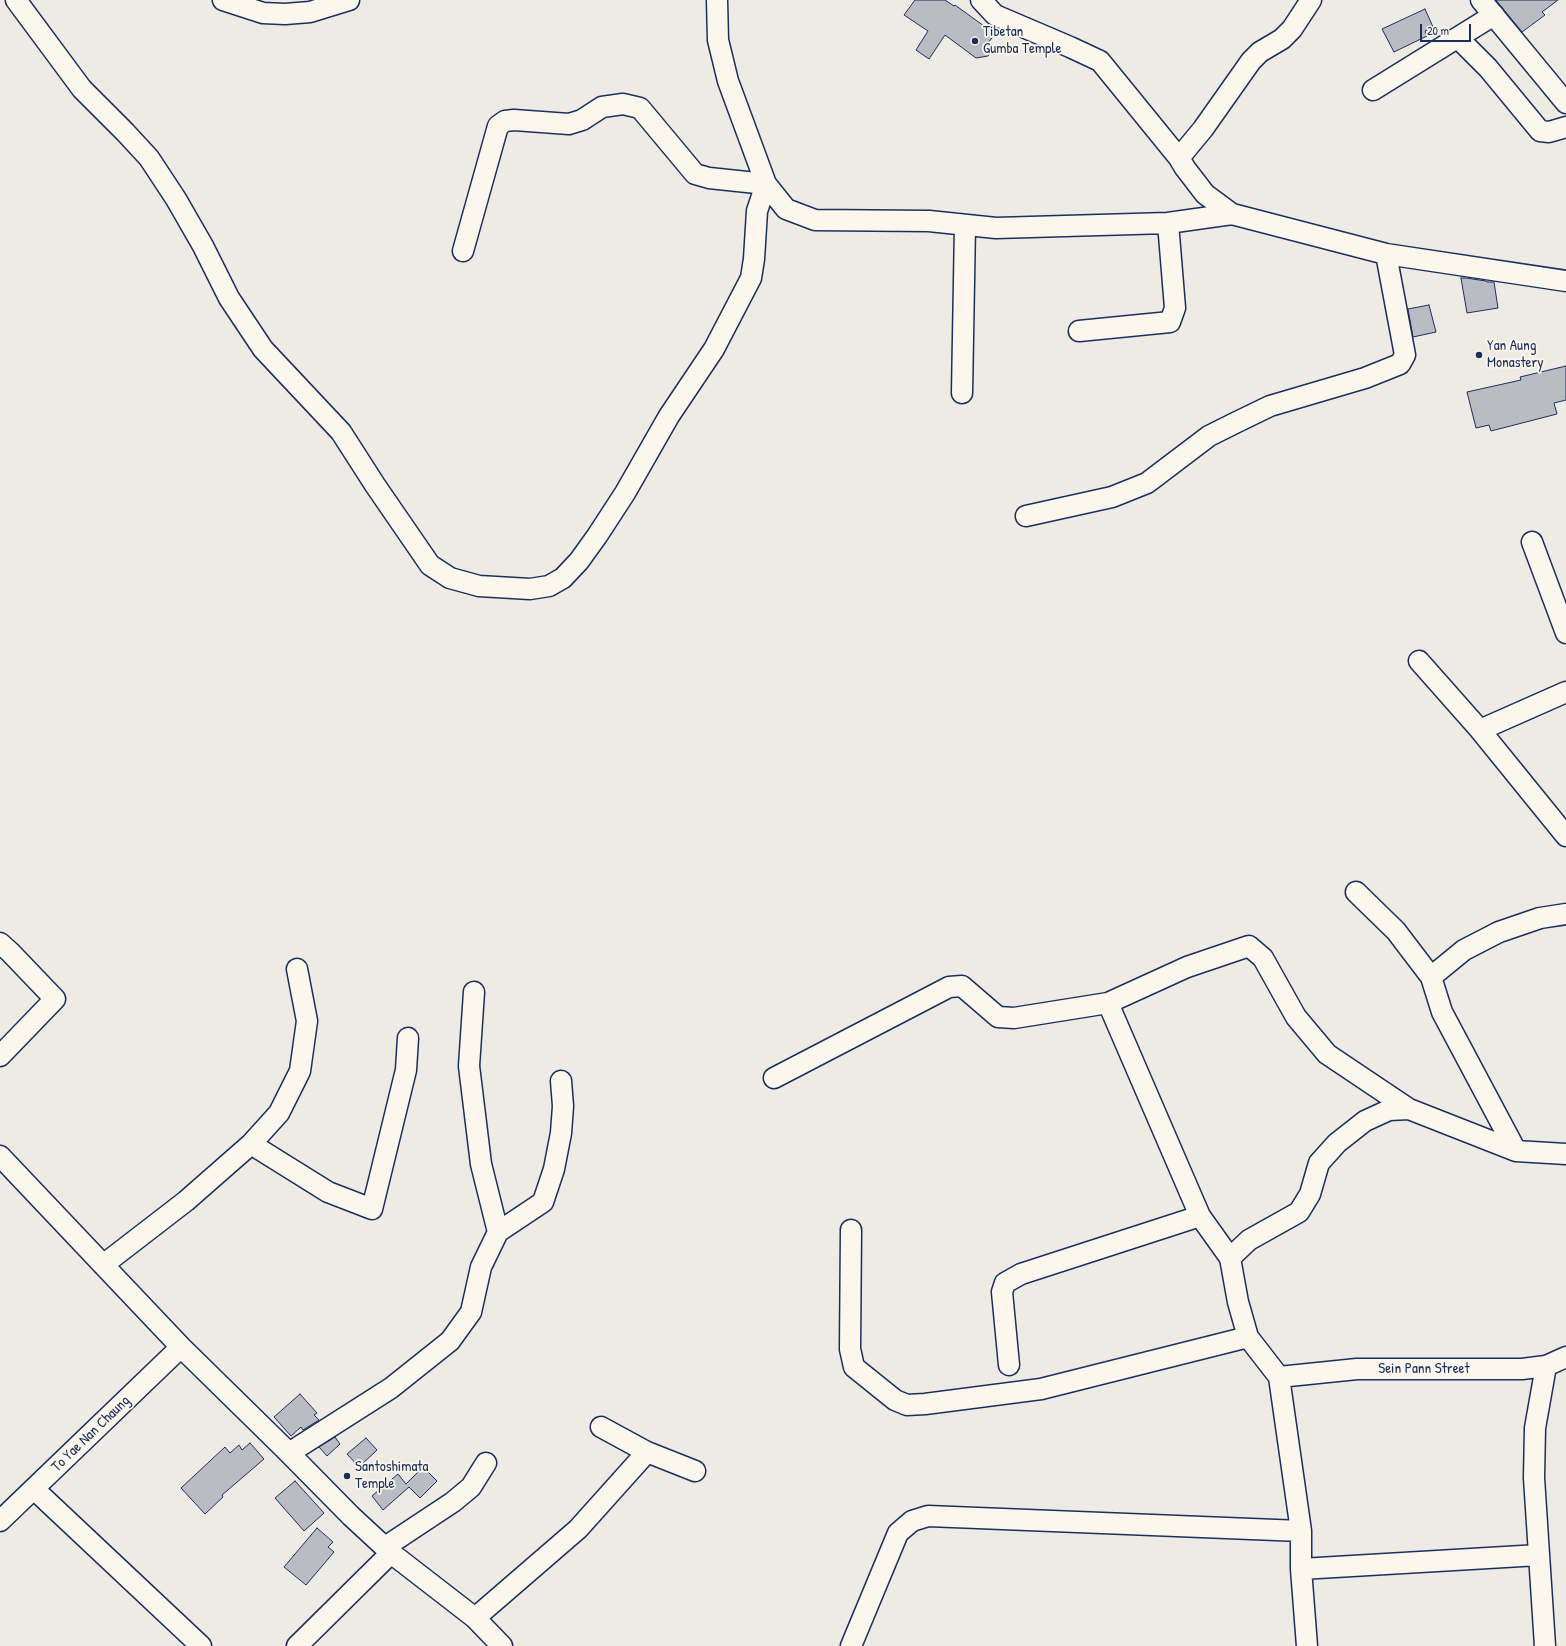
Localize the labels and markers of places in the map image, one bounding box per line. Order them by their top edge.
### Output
place label: Tibetan Gumba Temple [983,23,1061,58]
marker: Tibetan Gumba Temple [970,36,980,46]
place label: Yan Aung Monastery [1487,337,1544,372]
marker: Yan Aung Monastery [1474,350,1484,360]
place label: Santoshimata Temple [355,1458,428,1493]
marker: Santoshimata Temple [342,1471,352,1481]

